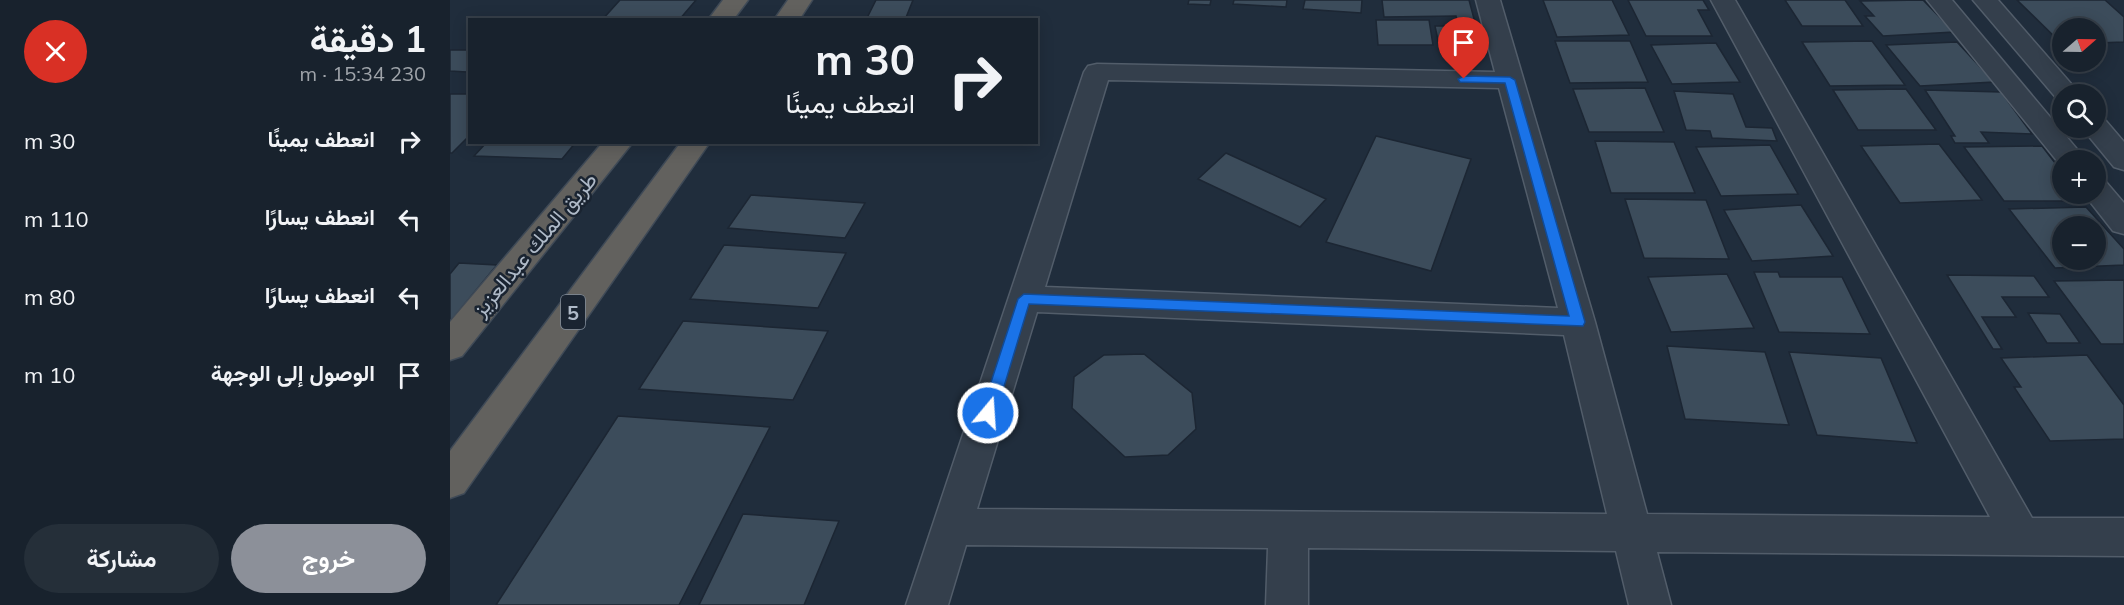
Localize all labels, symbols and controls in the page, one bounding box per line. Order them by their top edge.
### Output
text: 1 دقيقة [310,16,426,61]
pin [1438,17,1489,79]
north arrow [2052,18,2106,72]
map controls [2052,18,2106,270]
button: close [24,20,87,83]
icon: arrive [1447,26,1480,59]
text: 30 m [815,33,915,86]
icon: right [936,42,1014,120]
text: 230 m · 15:34 [300,61,426,86]
button: search [2052,84,2106,138]
text: انعطف يمينًا [785,86,915,120]
text: انعطف يمينًا [268,125,375,153]
icon: right [393,125,426,158]
text: 30 m [24,127,75,155]
button: + [2052,150,2106,204]
street label: طريق الملك عبدالعزيز [466,167,603,323]
text: انعطف يسارًا [265,203,375,231]
icon: left [393,203,426,236]
text: 110 m [24,205,89,233]
button: − [2052,216,2106,270]
text: انعطف يسارًا [265,281,375,309]
icon: left [393,281,426,314]
text: 80 m [24,283,75,311]
road number: 5 [561,295,585,329]
text: الوصول إلى الوجهة [211,359,375,387]
icon: arrive [393,359,426,392]
text: 10 m [24,361,75,389]
position arrow [956,381,1020,445]
button: مشاركة [24,524,219,593]
button: خروج [231,524,426,593]

